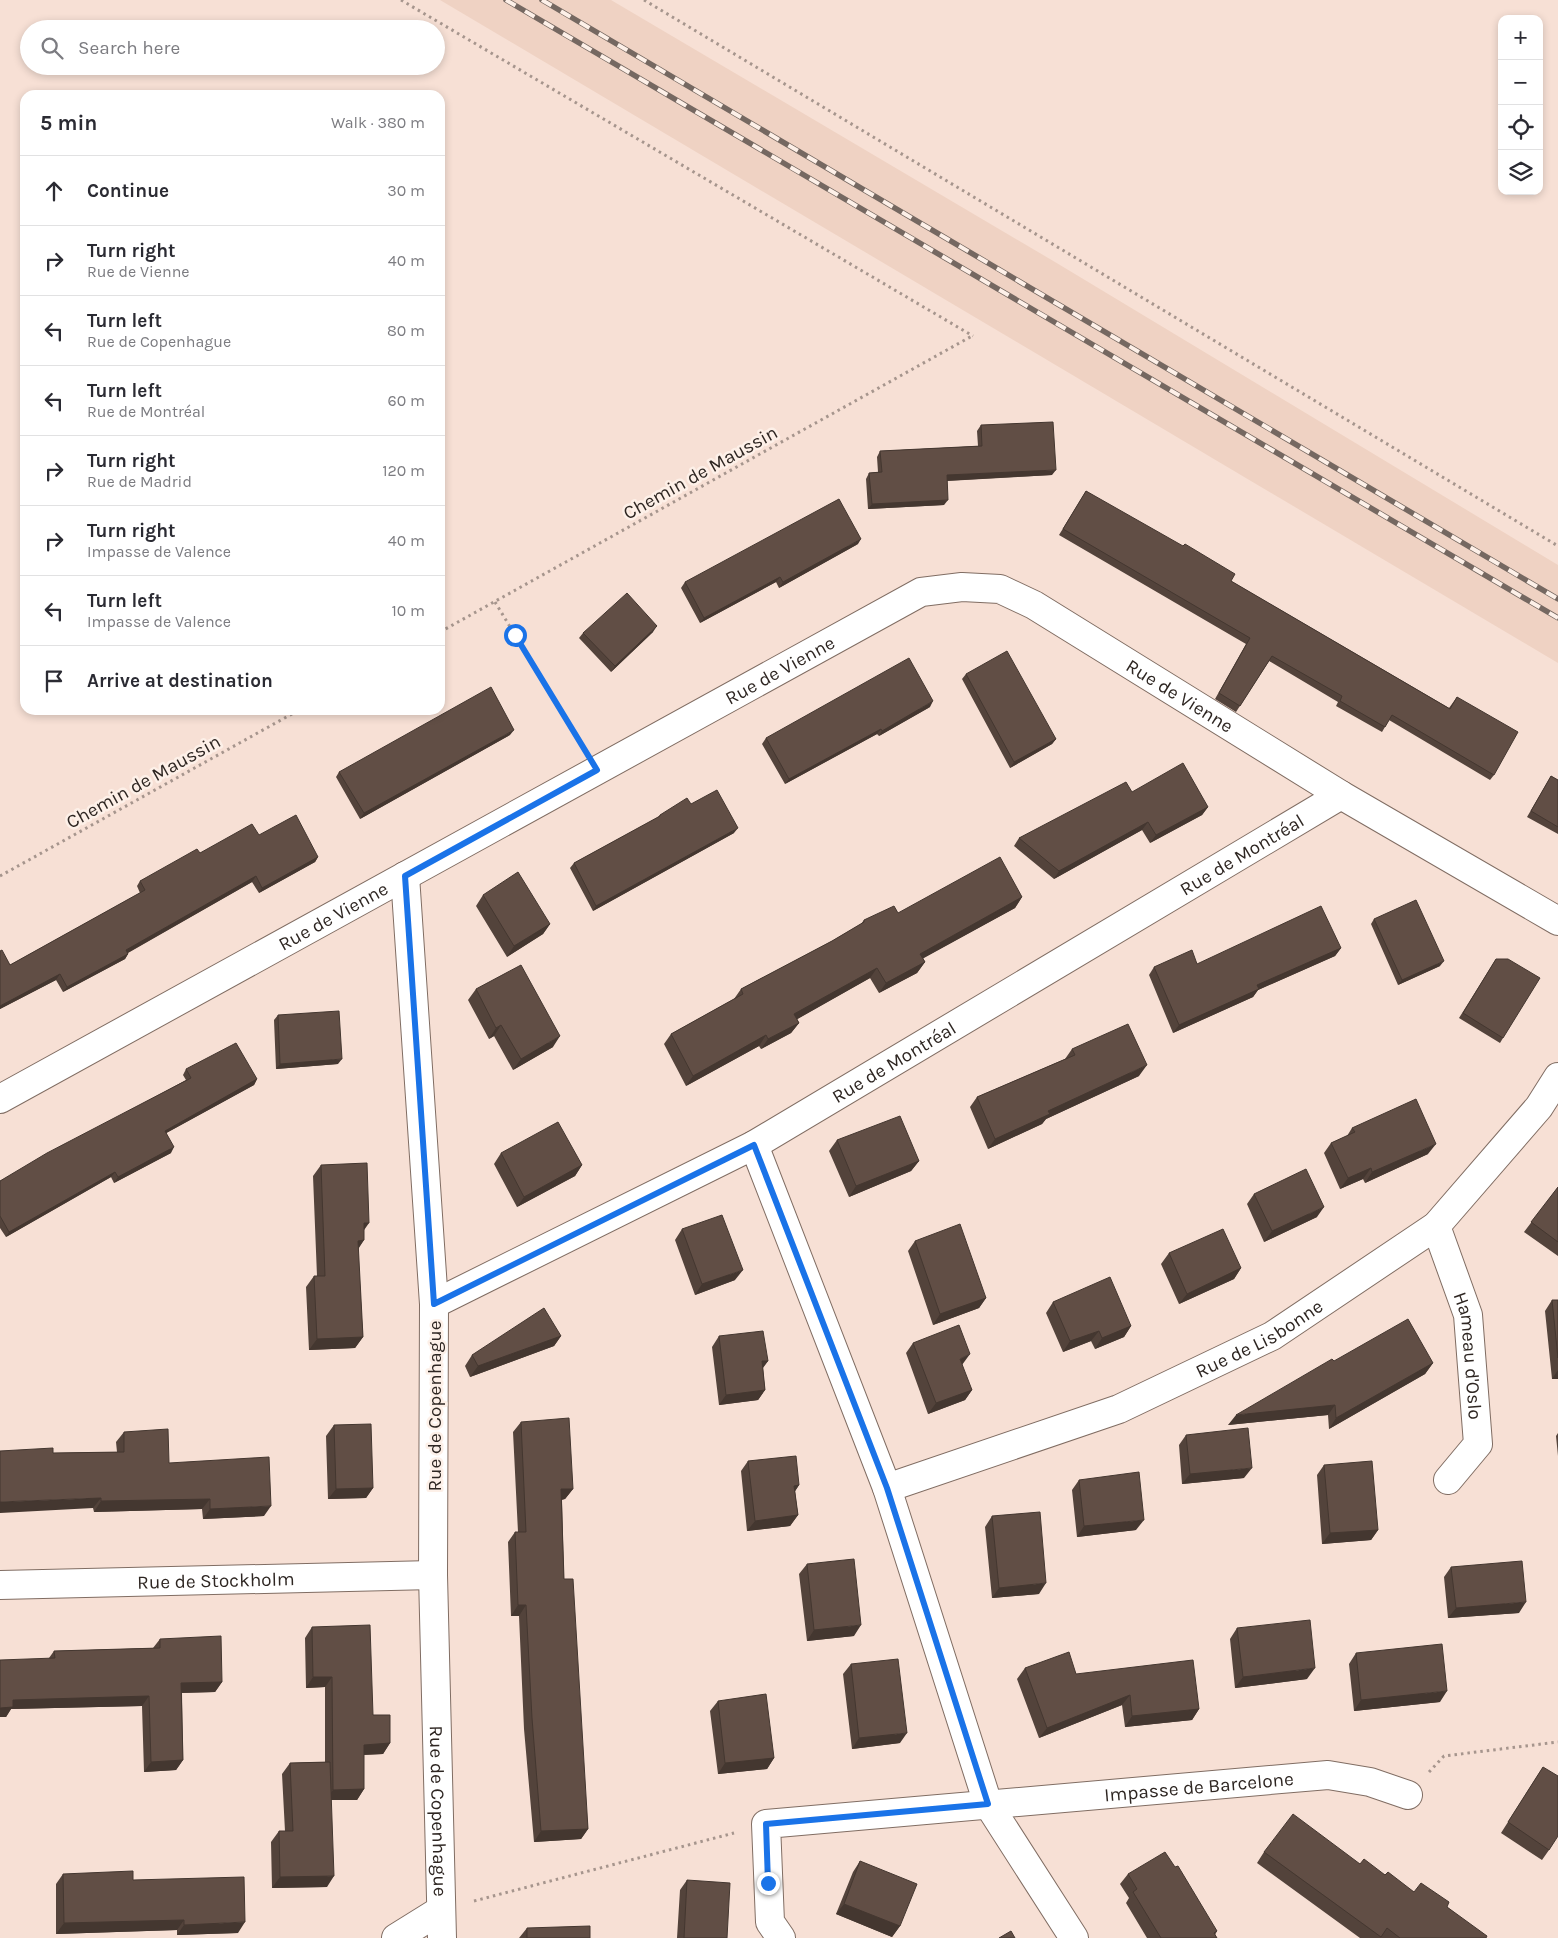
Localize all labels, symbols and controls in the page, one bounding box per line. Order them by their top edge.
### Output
map controls [1498,15,1543,195]
button: + [1498,15,1543,60]
search box [20,20,445,75]
icon: search [38,34,66,62]
text: Search here [78,37,180,59]
button: − [1498,60,1543,105]
button: locate [1498,105,1543,150]
text: 5 min [40,111,97,135]
text: Walk · 380 m [331,113,425,132]
button: layers [1498,150,1543,195]
icon: ahead [40,177,68,205]
text: Continue [87,180,169,202]
text: 30 m [387,181,425,200]
text: Turn right [87,240,176,262]
icon: right [40,247,68,275]
text: 40 m [388,251,425,270]
text: Rue de Vienne [87,262,190,281]
text: Turn left [87,310,162,332]
icon: left [40,317,68,345]
text: 80 m [387,321,425,340]
text: Rue de Copenhague [87,332,231,351]
text: Turn left [87,380,162,402]
icon: left [40,387,68,415]
text: 60 m [388,391,425,410]
text: Rue de Montréal [87,402,205,421]
street label: Chemin de Maussin [620,421,781,524]
text: Turn right [87,450,176,472]
icon: right [40,457,68,485]
text: 120 m [382,461,425,480]
text: Rue de Madrid [87,472,192,491]
text: Turn right [87,520,176,542]
icon: right [40,527,68,555]
text: 40 m [388,531,425,550]
text: Impasse de Valence [87,542,231,561]
text: Turn left [87,590,162,612]
icon: left [40,597,68,625]
text: 10 m [391,601,425,620]
text: Impasse de Valence [87,612,231,631]
route start [504,624,527,647]
street label: Rue de Vienne [721,632,839,710]
street label: Rue de Vienne [1122,655,1237,738]
icon: arrive [40,667,68,695]
text: Arrive at destination [87,670,273,692]
street label: Chemin de Maussin [63,730,224,833]
street label: Rue de Montréal [1176,810,1308,901]
street label: Rue de Vienne [275,878,392,956]
street label: Rue de Montréal [828,1017,960,1108]
street label: Hameau d'Oslo [1449,1289,1486,1421]
street label: Rue de Lisbonne [1192,1295,1327,1383]
street label: Rue de Copenhague [424,1320,446,1492]
street label: Rue de Stockholm [137,1568,295,1594]
street label: Rue de Copenhague [425,1725,451,1897]
street label: Impasse de Barcelone [1103,1768,1295,1806]
route end [757,1872,780,1895]

